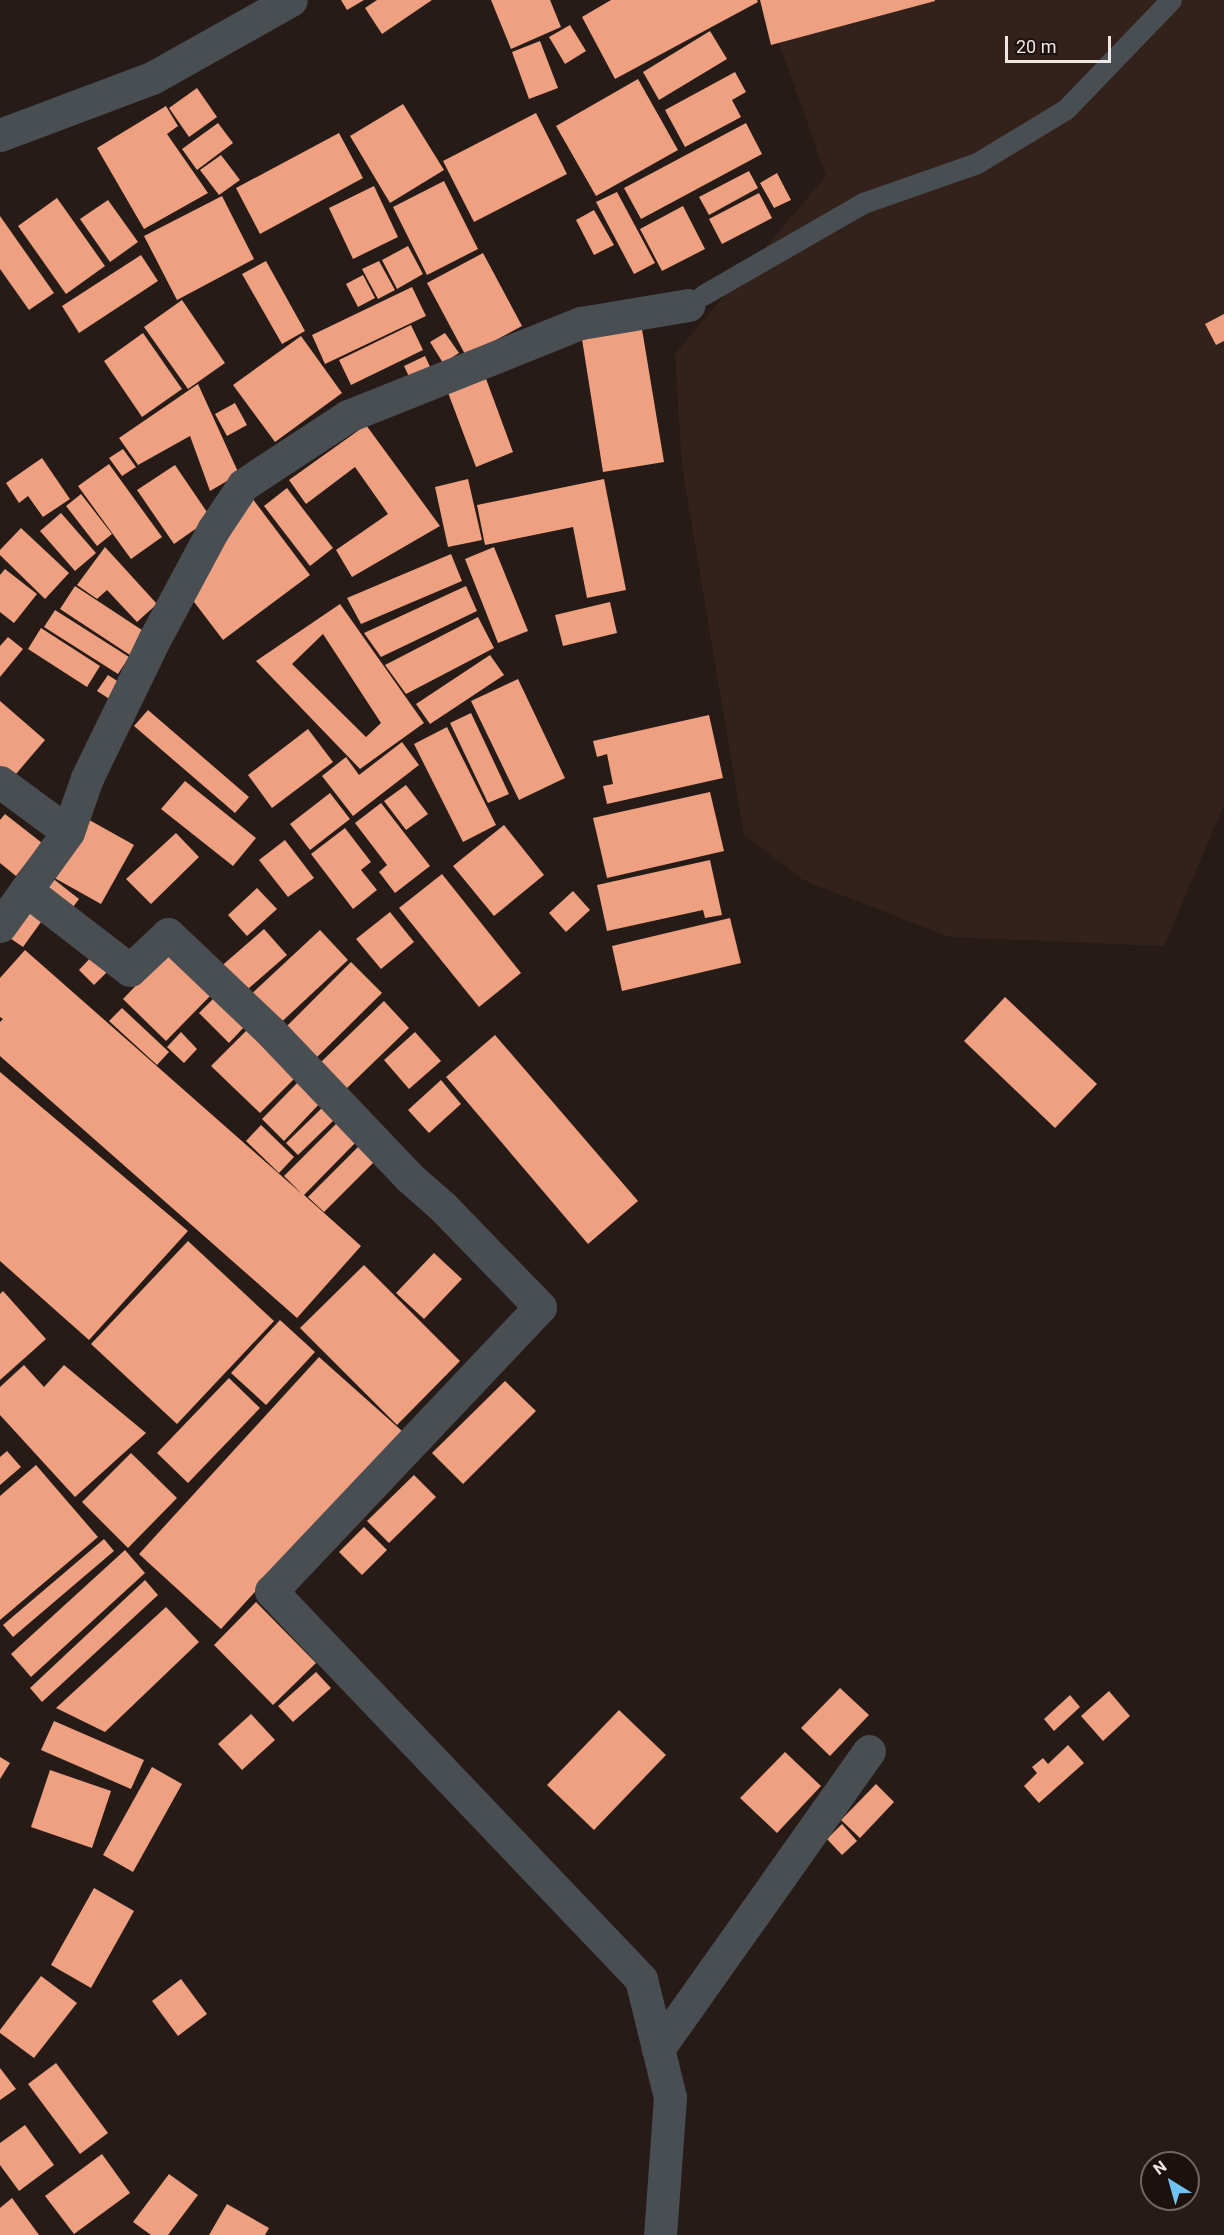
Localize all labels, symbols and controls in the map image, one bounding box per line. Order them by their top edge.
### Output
scale bar [1008,24,1114,62]
text: 20 m [1016,36,1056,57]
north arrow [1140,2151,1200,2211]
text: N [1150,2157,1170,2179]

